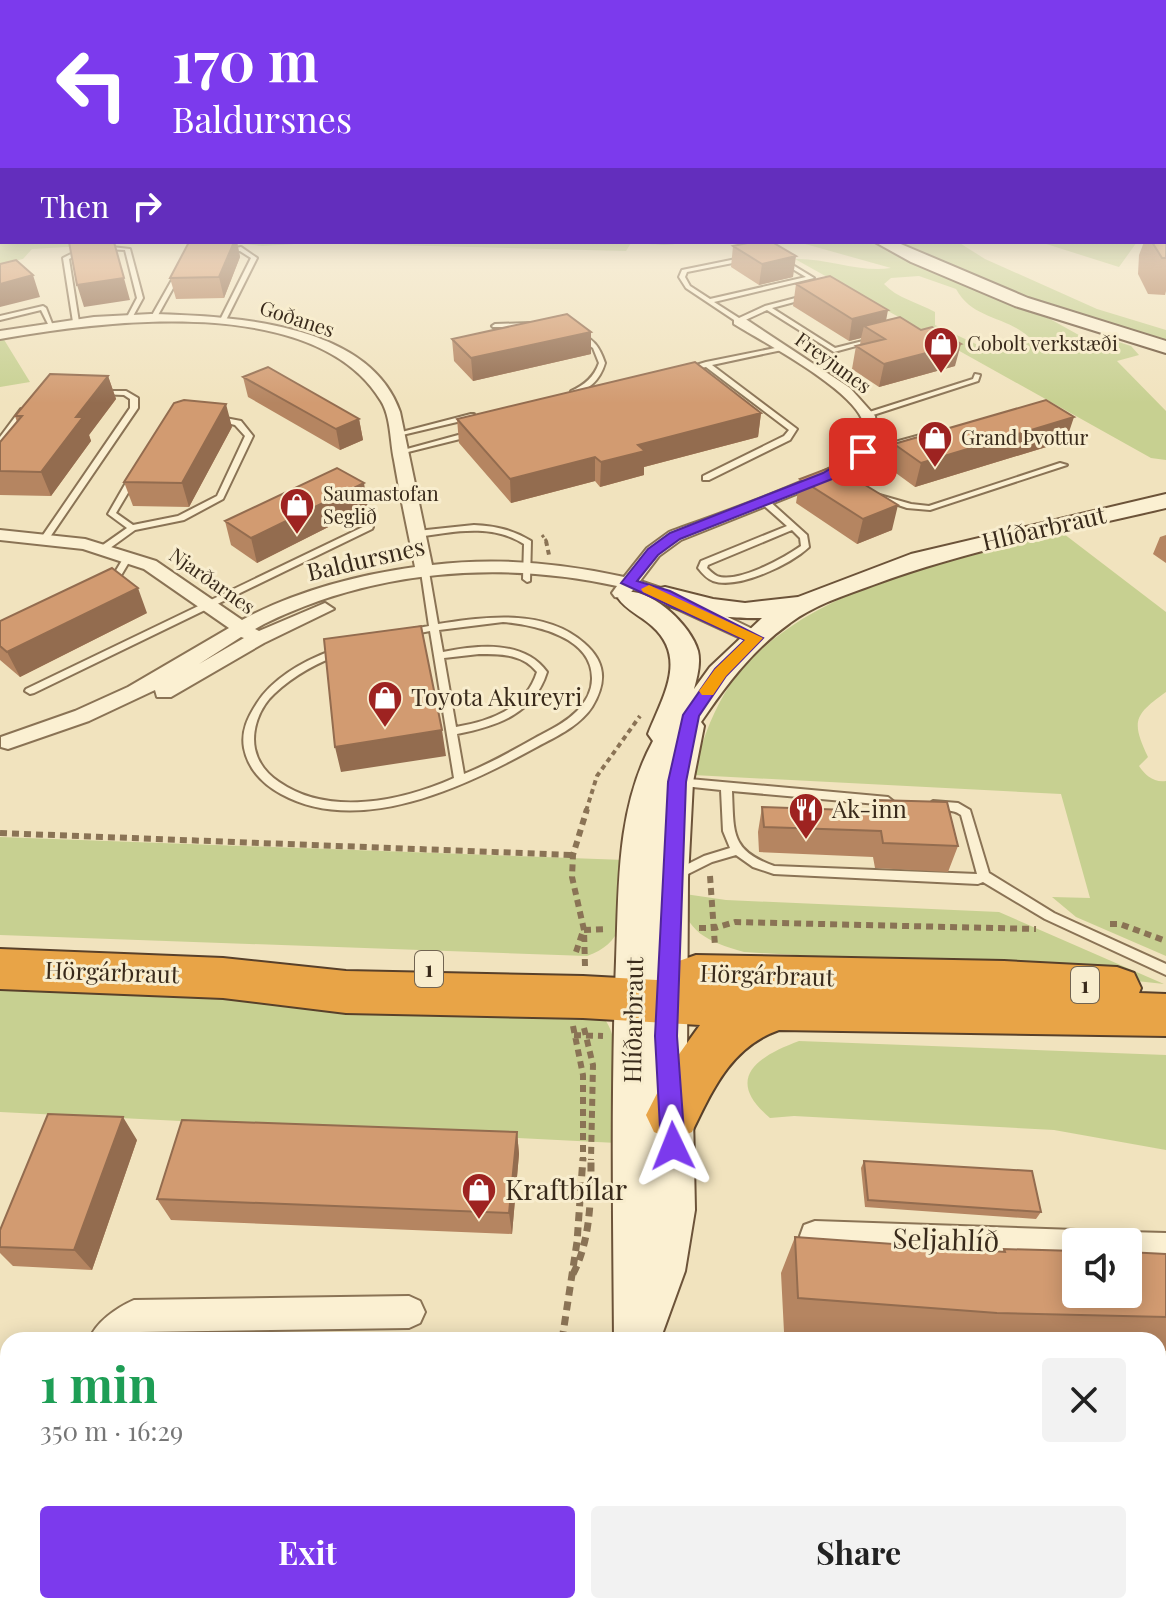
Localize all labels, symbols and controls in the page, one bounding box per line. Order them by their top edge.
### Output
text: 170 m [172,22,319,97]
icon: left [40,32,144,136]
text: Baldursnes [172,94,352,142]
icon: right [125,184,169,228]
text: Then [40,186,109,226]
street label: Goðanes [257,293,338,342]
street label: Freyjunes [790,325,877,399]
shop icon: Cobolt verkstæði [922,325,960,375]
place label: Cobolt verkstæði [967,329,1118,356]
pin [829,418,897,486]
shop icon: Grand Þvottur [916,419,954,469]
place label: Grand Þvottur [961,423,1089,450]
icon: arrive [841,430,885,474]
place label: Saumastofan Seglið [323,479,439,529]
shop icon: Saumastofan Seglið [278,486,316,536]
street label: Hlíðarbraut [979,497,1109,557]
street label: Baldursnes [303,529,428,587]
street label: Njarðarnes [165,540,261,619]
shop icon: Toyota Akureyri [366,679,404,729]
place label: Toyota Akureyri [411,680,582,712]
restaurant icon: Ak-inn [787,791,825,841]
place label: Ak-inn [831,792,907,824]
road number: 1 [415,951,443,987]
street label: Hörgárbraut [44,953,180,989]
street label: Hlíðarbraut [615,956,649,1083]
street label: Hörgárbraut [699,956,835,992]
road number: 1 [1071,967,1099,1003]
position arrow [631,1104,715,1188]
place label: Kraftbílar [505,1170,628,1207]
shop icon: Kraftbílar [460,1171,498,1221]
street label: Seljahlíð [892,1218,1000,1259]
map controls [1062,1228,1142,1308]
button: sound [1062,1228,1142,1308]
text: 1 min [40,1351,158,1415]
button: close [1042,1358,1126,1442]
text: 350 m · 16:29 [40,1413,183,1448]
button: Exit [40,1506,575,1598]
button: Share [591,1506,1126,1598]

